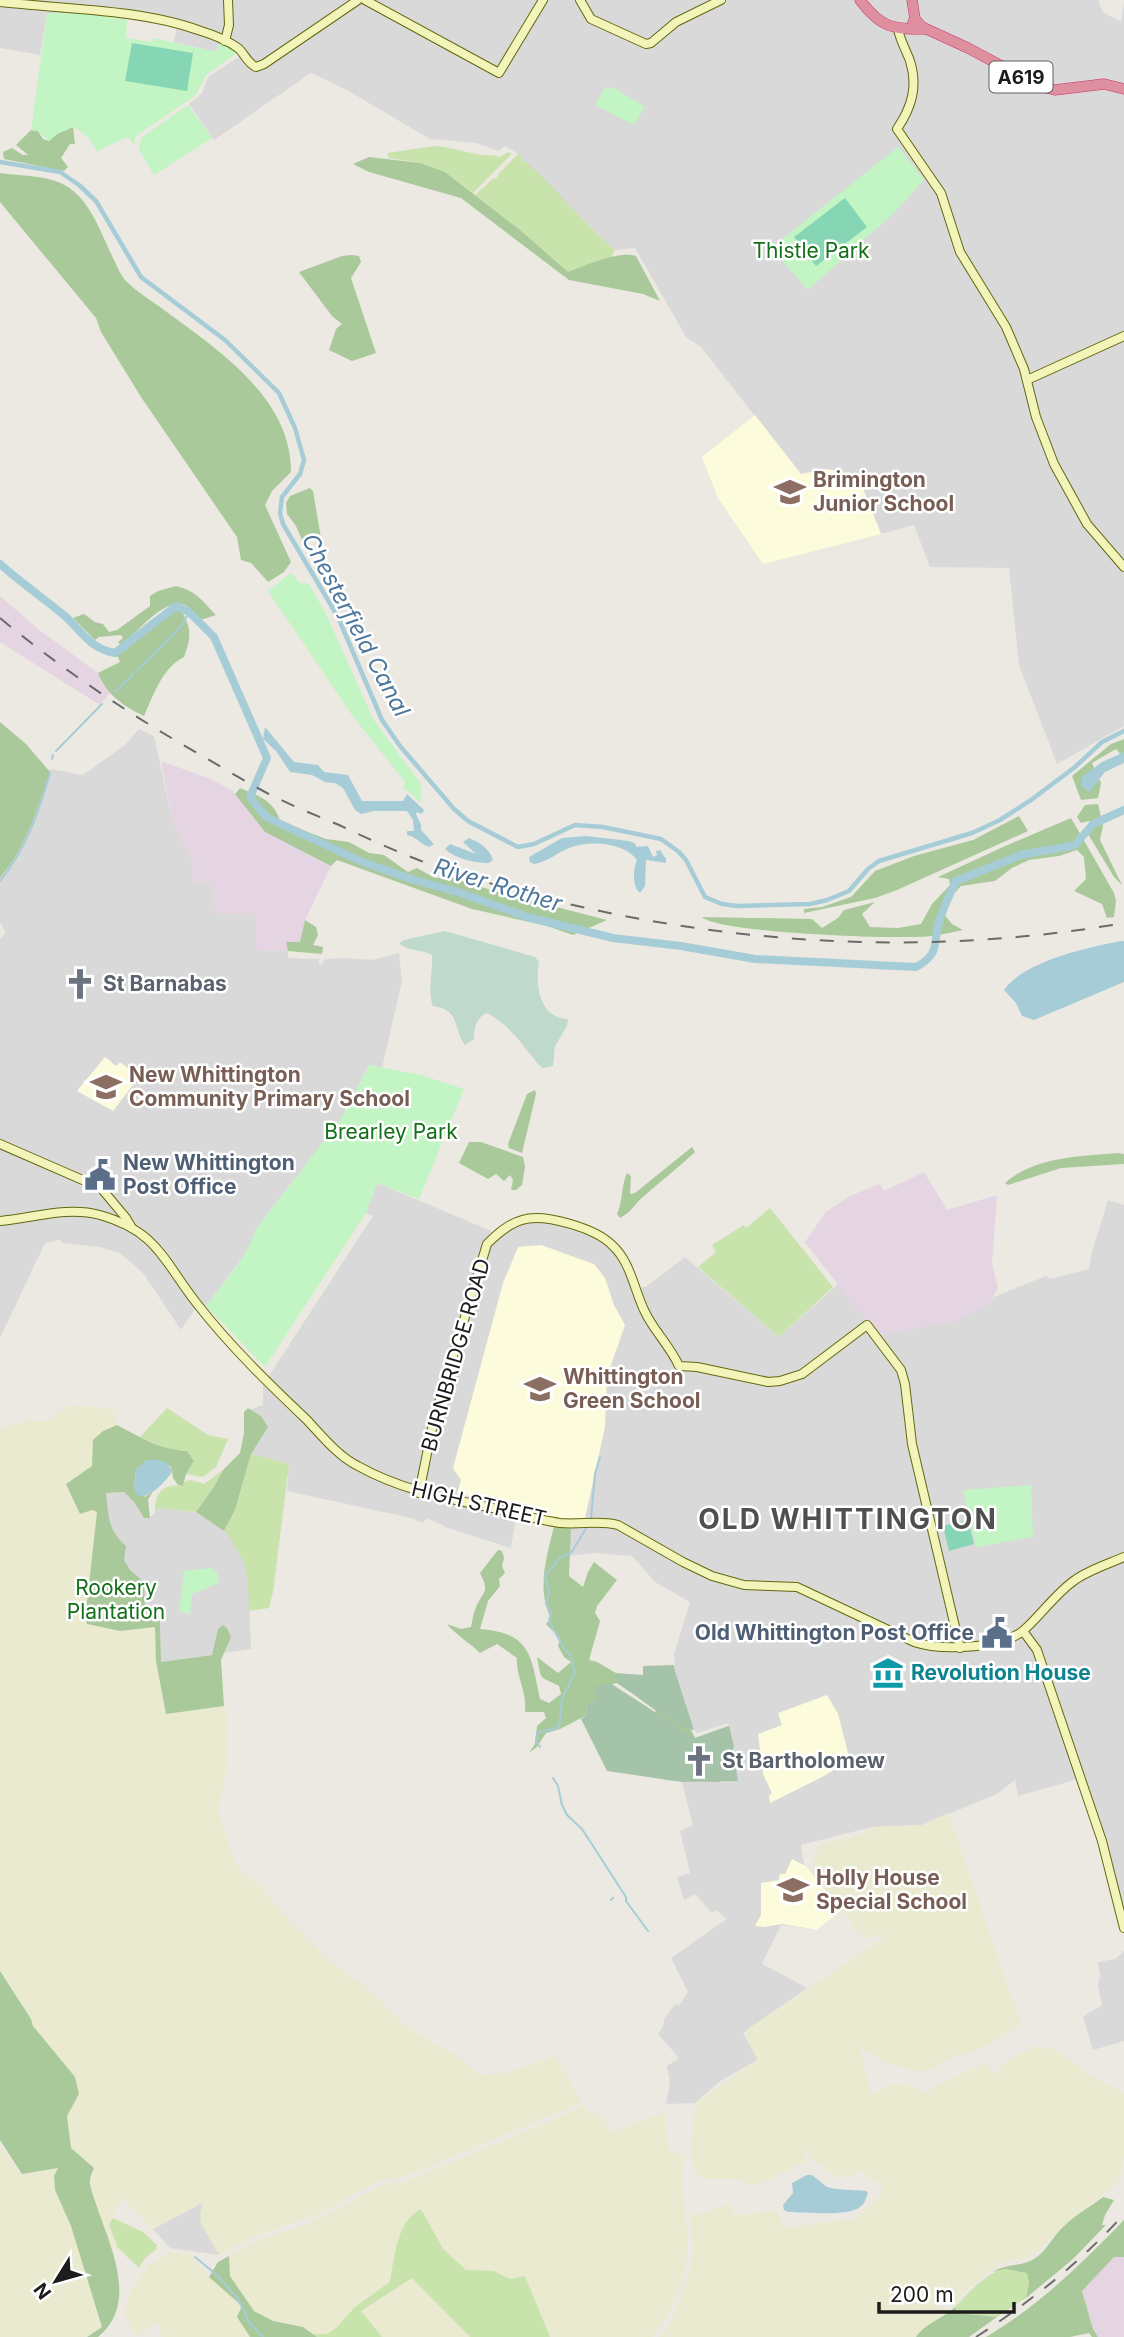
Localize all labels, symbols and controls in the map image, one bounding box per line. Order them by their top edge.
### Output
road number: A619 [990,61,1052,92]
park label: Thistle Park [752,238,870,263]
place label: Brimington Junior School [813,467,954,516]
school or university icon: Brimington Junior School [773,475,807,509]
water label: Chesterfield Canal [296,529,416,722]
water label: River Rother [431,852,567,918]
church icon: St Barnabas [63,967,97,1001]
place label: St Barnabas [103,971,227,996]
place label: New Whittington Community Primary School [129,1062,410,1111]
school or university icon: New Whittington Community Primary School [89,1070,123,1104]
park label: Brearley Park [324,1119,458,1144]
place label: New Whittington Post Office [123,1150,295,1199]
public building icon: New Whittington Post Office [83,1158,117,1192]
street label: BURNBRIDGE ROAD [416,1256,495,1454]
place label: Whittington Green School [563,1364,701,1413]
school or university icon: Whittington Green School [523,1372,557,1406]
street label: HIGH STREET [409,1476,549,1531]
district label: OLD WHITTINGTON [698,1502,998,1536]
park label: Rookery Plantation [67,1575,165,1624]
public building icon: Old Whittington Post Office [980,1616,1014,1650]
place label: Old Whittington Post Office [695,1620,974,1645]
museum icon: Revolution House [871,1656,905,1690]
place label: Revolution House [911,1660,1091,1685]
church icon: St Bartholomew [682,1744,716,1778]
place label: St Bartholomew [722,1748,885,1773]
place label: Holly House Special School [816,1865,967,1914]
school or university icon: Holly House Special School [776,1873,810,1907]
north arrow [21,2246,91,2316]
scale bar [879,2270,1014,2314]
text: N [29,2278,56,2304]
text: 200 m [890,2282,954,2307]

